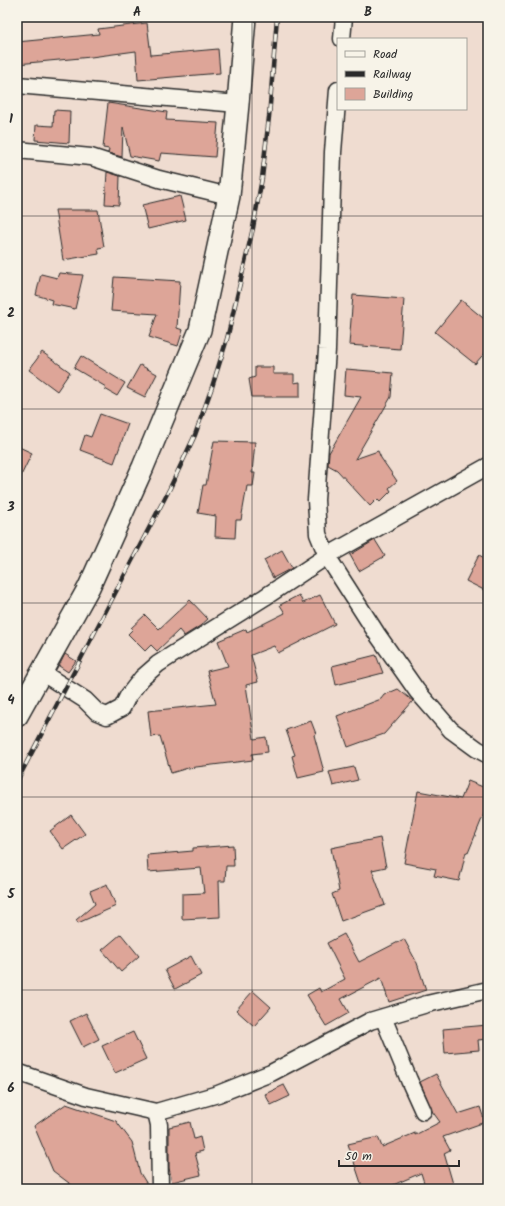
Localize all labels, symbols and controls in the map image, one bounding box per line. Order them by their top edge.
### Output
text: A [133,2,141,23]
text: B [364,2,372,23]
legend [337,38,467,110]
text: Road [373,45,398,64]
text: Railway [373,65,411,84]
text: Building [373,85,413,104]
text: 1 [9,109,13,130]
text: 2 [7,303,15,324]
text: 3 [6,497,15,518]
text: 4 [7,690,15,711]
text: 5 [7,884,16,905]
text: 6 [7,1078,15,1099]
scale bar [339,1142,459,1168]
text: 50 m [345,1147,372,1166]

